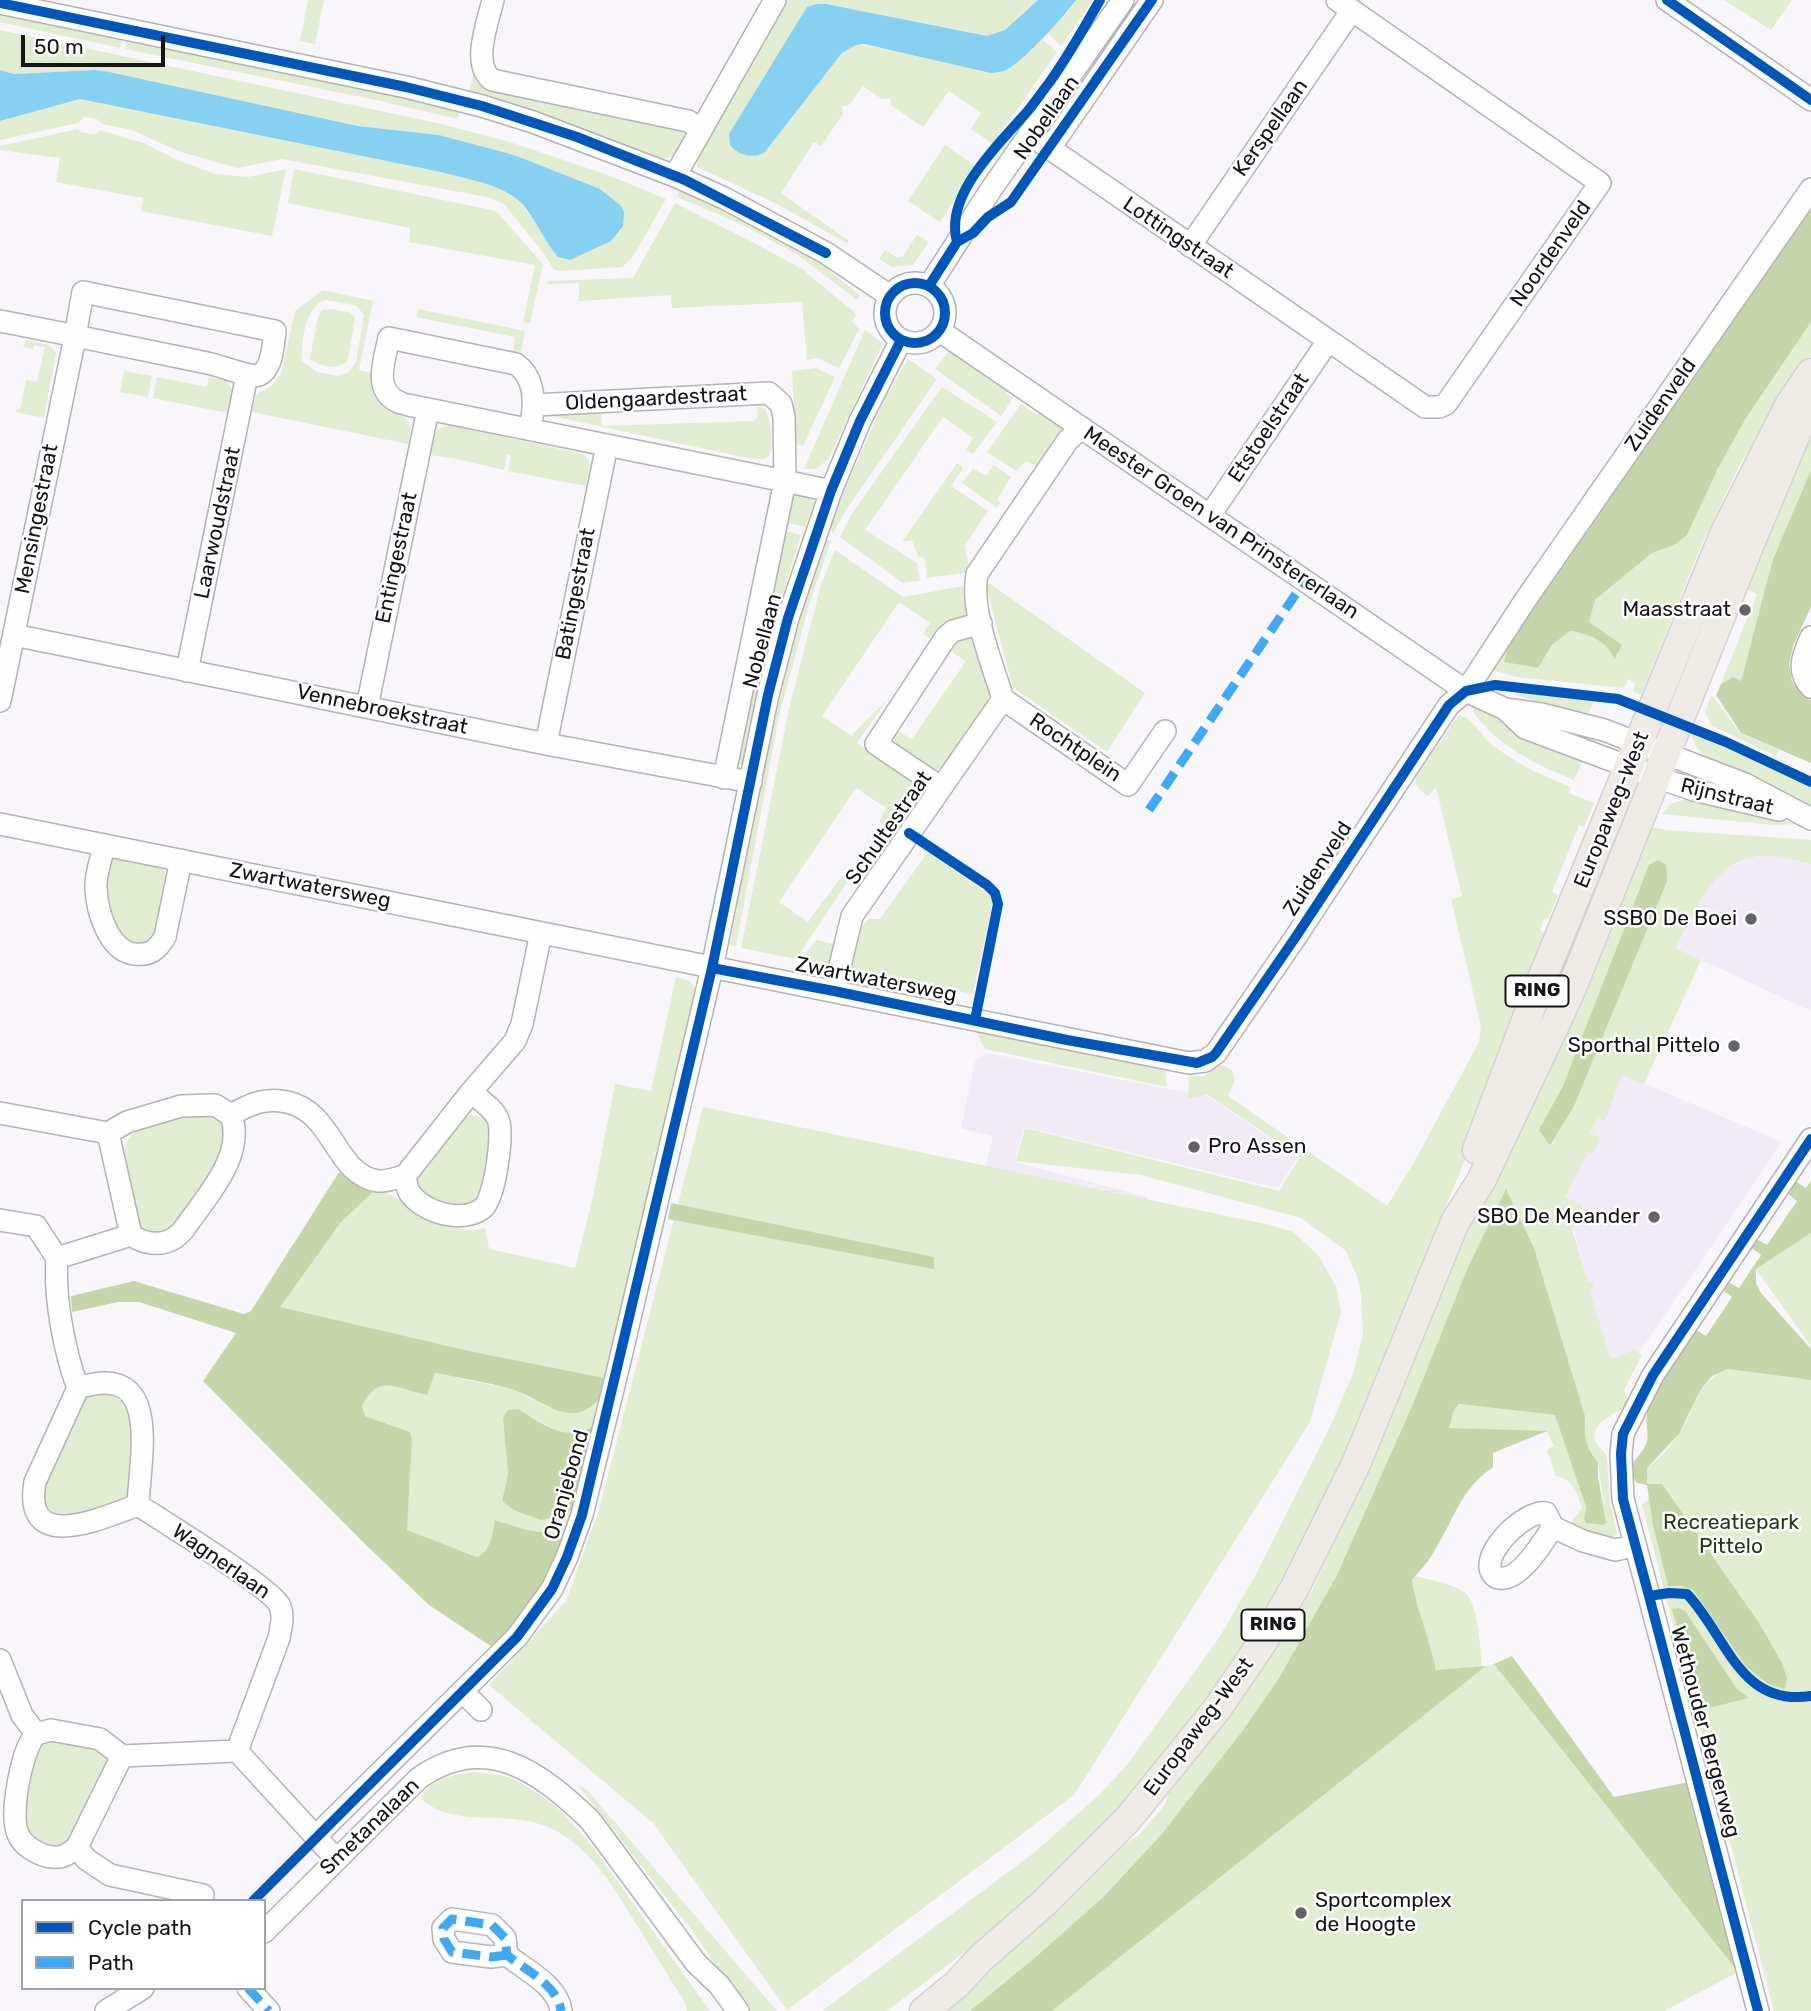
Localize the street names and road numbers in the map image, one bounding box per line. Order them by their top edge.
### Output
street label: Nobellaan [1009,71,1085,165]
street label: Kerspellaan [1228,75,1314,181]
street label: Lottingstraat [1118,192,1238,284]
street label: Noordenveld [1505,196,1597,312]
street label: Zuidenveld [1620,354,1702,456]
street label: Etstoelstraat [1223,368,1315,488]
street label: Oldengaardestraat [564,382,748,416]
street label: Meester Groen van Prinstererlaan [1078,421,1364,625]
street label: Mensingestraat [10,442,64,596]
street label: Laarwoudstraat [190,445,246,601]
street label: Entingestraat [371,490,423,626]
street label: Batingestraat [551,526,601,662]
street label: Nobellaan [738,591,788,691]
street label: Vennebroekstraat [294,680,470,740]
street label: Rochtplein [1024,708,1126,788]
street label: Europaweg-West [1569,728,1655,892]
street label: Schultestraat [840,766,938,890]
street label: Rijnstraat [1678,773,1776,821]
street label: Zuidenveld [1278,817,1358,921]
street label: Zwartwatersweg [227,858,393,914]
street label: Zwartwatersweg [793,952,959,1008]
road number: RING [1506,976,1568,1007]
street label: Oranjebond [539,1427,595,1543]
street label: Wagnerlaan [167,1519,275,1605]
road number: RING [1242,1610,1304,1640]
street label: Wethouder Bergerweg [1665,1624,1745,1840]
street label: Europaweg-West [1139,1653,1259,1801]
street label: Smetanalaan [315,1773,425,1881]

